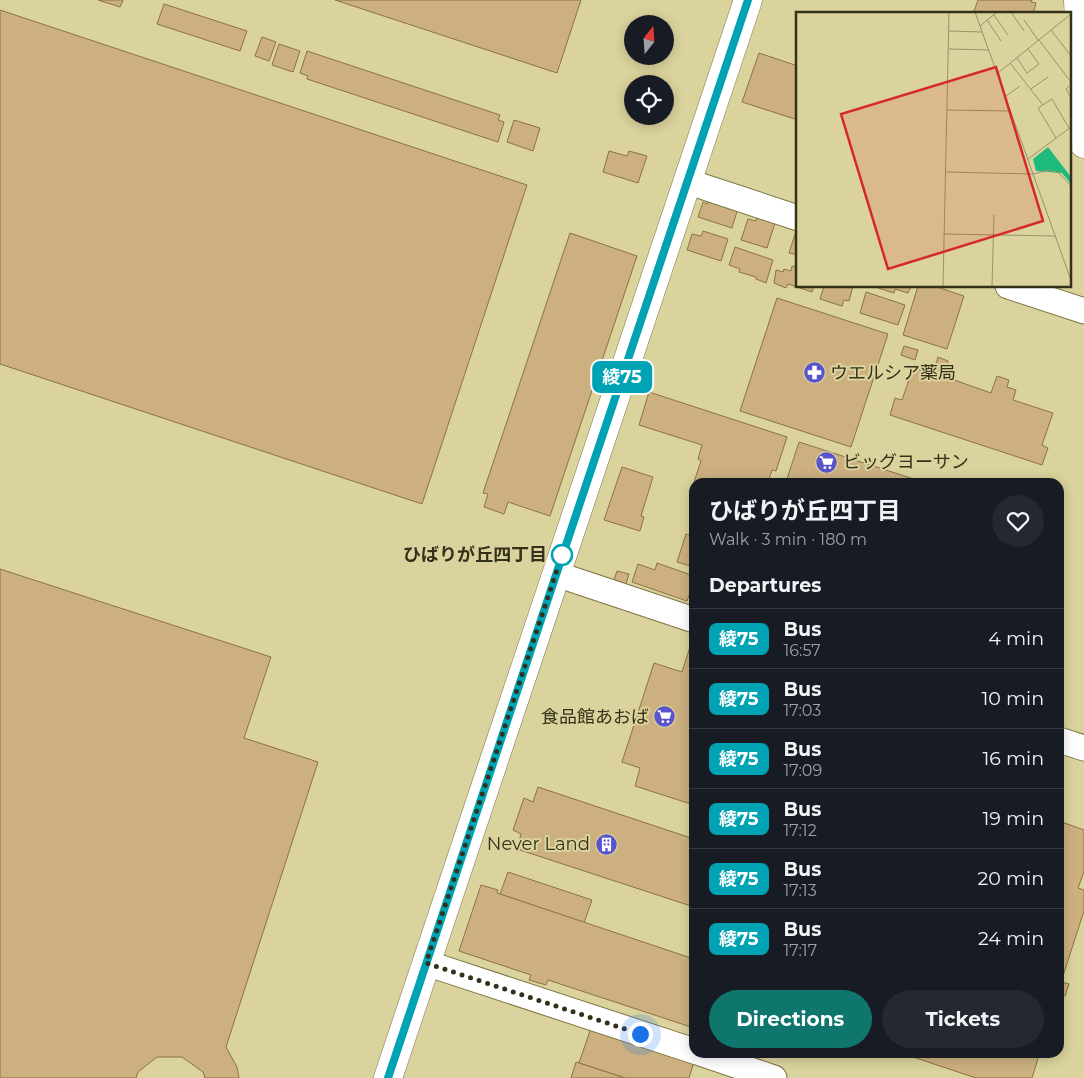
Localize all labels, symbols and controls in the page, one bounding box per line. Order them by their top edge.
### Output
inset map [796,12,1072,288]
north arrow [624,15,674,65]
map controls [624,15,674,125]
button: locate [624,75,674,125]
line badge: 綾75 [593,361,651,393]
pharmacy icon: ウエルシア薬局 [802,361,826,385]
place label: ウエルシア薬局 [830,362,956,384]
text: 綾75 [602,366,642,388]
supermarket icon: ビッグヨーサン [815,450,839,474]
place label: ビッグヨーサン [843,451,969,473]
button: heart [992,495,1044,547]
text: ひばりが丘四丁目 [709,496,901,525]
text: Walk · 3 min · 180 m [709,530,867,549]
place label: ひばりが丘四丁目 [403,544,547,566]
marker: ひばりが丘四丁目 [551,544,573,566]
text: Departures [709,574,821,597]
text: Bus [784,618,821,641]
text: 4 min [988,627,1044,650]
text: 綾75 [719,628,759,650]
text: 16:57 [784,641,821,660]
text: Bus [784,678,821,701]
text: 10 min [981,687,1044,710]
text: 綾75 [719,688,759,710]
text: 17:03 [784,701,821,720]
supermarket icon: 食品館あおば [653,705,677,729]
place label: 食品館あおば [541,706,649,728]
text: Bus [784,738,821,761]
text: 16 min [982,747,1044,770]
text: 綾75 [719,748,759,770]
text: 17:09 [784,761,822,780]
text: Bus [784,798,821,821]
text: 19 min [982,807,1044,830]
text: 綾75 [719,808,759,830]
text: 17:12 [784,821,817,840]
building icon: Never Land [594,832,618,856]
place label: Never Land [487,833,590,855]
text: Bus [784,858,821,881]
text: 20 min [978,867,1044,890]
text: 綾75 [719,868,759,890]
text: 17:13 [784,881,817,900]
text: Bus [784,918,821,941]
text: 24 min [978,927,1044,950]
text: 綾75 [719,928,759,950]
text: 17:17 [784,941,817,960]
button: Directions [709,990,872,1048]
button: Tickets [882,990,1044,1048]
your location [628,1022,653,1047]

